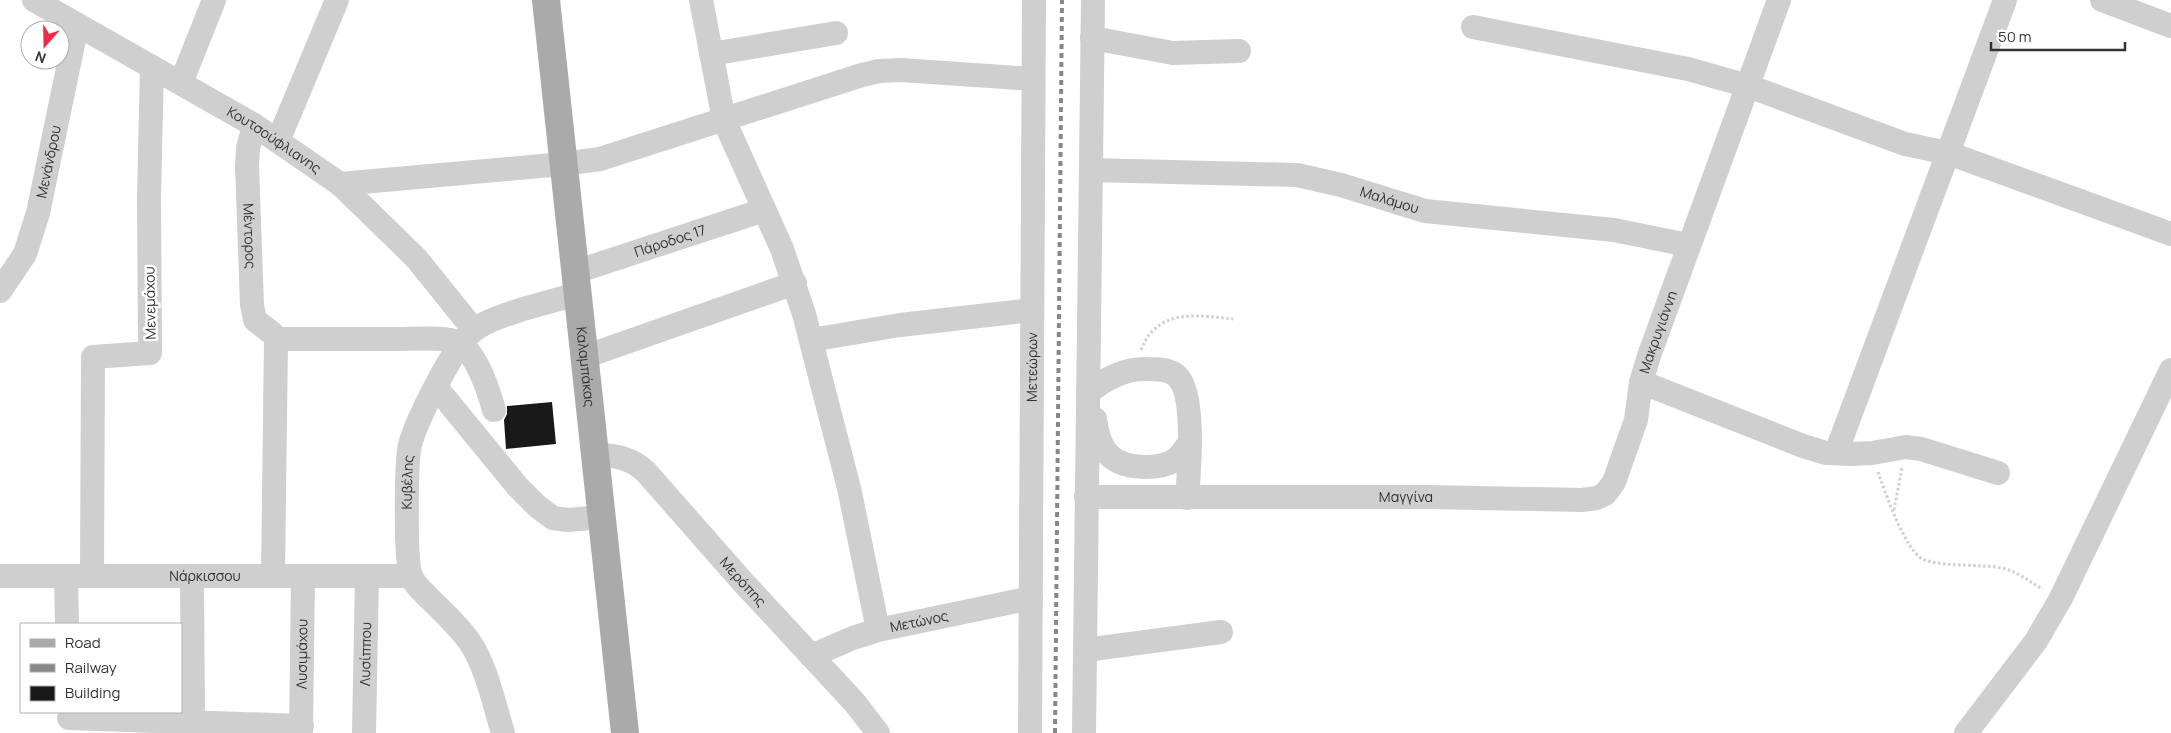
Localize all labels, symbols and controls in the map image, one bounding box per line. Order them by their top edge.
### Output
north arrow [20,20,70,70]
scale bar [1991,20,2125,52]
text: 50 m [1998,26,2032,47]
text: N [32,47,48,68]
street label: Κουτσούφλιανης [224,102,326,178]
street label: Μενάνδρου [31,124,65,200]
street label: Μαλάμου [1358,181,1422,218]
street label: Μέντορος [239,203,261,269]
street label: Πάροδος 17 [632,220,708,261]
street label: Μενεμάχου [139,266,160,340]
street label: Μακρυγιάννη [1634,288,1681,376]
street label: Καλαμπάκας [572,326,600,408]
street label: Μετεώρων [1022,332,1041,402]
street label: Κυβέλης [397,454,418,509]
street label: Μαγγίνα [1379,487,1433,506]
street label: Μερόπης [716,553,771,611]
street label: Νάρκισσου [169,566,241,585]
street label: Μετώνος [888,605,950,636]
street label: Λυσιμάχου [292,619,311,689]
street label: Λυσίππου [355,622,375,686]
legend [20,623,182,713]
text: Road [65,632,101,653]
text: Railway [65,657,117,678]
text: Building [65,682,120,703]

